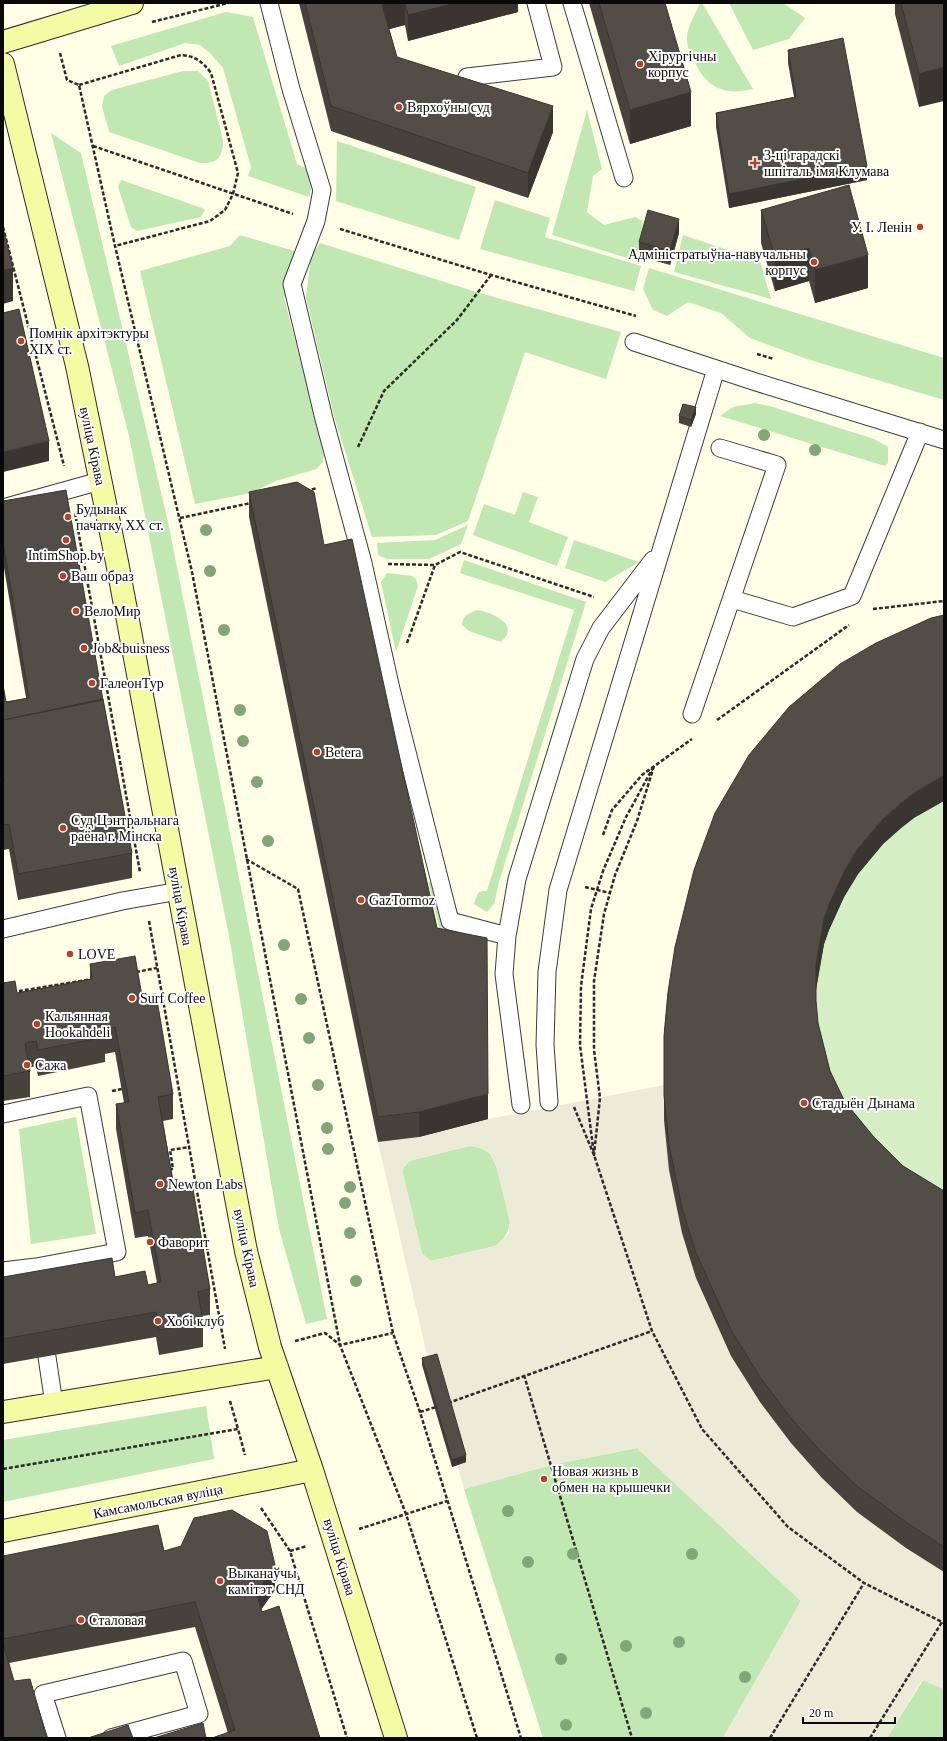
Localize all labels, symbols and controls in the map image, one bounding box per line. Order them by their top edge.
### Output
place label: Хірургічны корпус [648,49,717,80]
marker: Хірургічны корпус [635,59,645,69]
place label: Вярхоўны суд [407,100,490,115]
marker: Вярхоўны суд [394,102,404,112]
place label: 3-ці гарадскі шпіталь імя Клумава [764,148,890,179]
marker: 3-ці гарадскі шпіталь імя Клумава [749,157,761,169]
place label: У. І. Ленін [851,220,913,235]
marker: У. І. Ленін [915,222,925,232]
place label: Адміністратыўна-навучальны корпус [628,247,807,278]
marker: Адміністратыўна-навучальны корпус [809,257,819,267]
place label: Помнік архітэктуры ХІХ ст. [29,326,150,357]
marker: Помнік архітэктуры ХІХ ст. [16,336,26,346]
street label: вуліца Кірава [77,406,108,487]
place label: Будынак пачатку XX ст. [76,502,164,533]
marker: Будынак пачатку XX ст. [63,512,73,522]
marker: IntimShop.by [61,535,71,545]
place label: IntimShop.by [28,548,104,563]
place label: Ваш образ [71,569,134,584]
marker: Ваш образ [58,571,68,581]
place label: ВелоМир [84,604,140,619]
marker: ВелоМир [71,606,81,616]
place label: Job&buisness [92,641,170,656]
marker: Job&buisness [79,643,89,653]
place label: ГалеонТур [100,676,164,691]
marker: ГалеонТур [87,678,97,688]
place label: Betera [325,745,362,760]
marker: Betera [312,747,322,757]
place label: Суд Цэнтральнага раёна г. Мінска [71,813,180,844]
marker: Суд Цэнтральнага раёна г. Мінска [58,823,68,833]
street label: вуліца Кірава [166,866,195,947]
place label: GazTormoz [369,893,435,908]
marker: GazTormoz [356,895,366,905]
place label: LOVE [78,947,115,962]
marker: LOVE [65,949,75,959]
place label: Surf Coffee [140,991,205,1006]
marker: Surf Coffee [127,993,137,1003]
place label: Кальянная Hookahdeli [45,1009,110,1040]
marker: Кальянная Hookahdeli [32,1019,42,1029]
place label: Сажа [35,1058,67,1073]
marker: Сажа [22,1060,32,1070]
place label: Стадыён Дынама [812,1096,916,1111]
marker: Стадыён Дынама [799,1098,809,1108]
place label: Newton Labs [168,1177,243,1192]
marker: Newton Labs [155,1179,165,1189]
street label: вуліца Кірава [231,1208,262,1289]
place label: Фаворит [158,1235,209,1250]
marker: Фаворит [145,1237,155,1247]
place label: Хобі клуб [166,1314,224,1329]
marker: Хобі клуб [153,1316,163,1326]
place label: Новая жизнь в обмен на крышечки [552,1464,671,1495]
marker: Новая жизнь в обмен на крышечки [539,1474,549,1484]
street label: Камсамольская вуліца [92,1481,225,1521]
street label: вуліца Кірава [321,1517,359,1598]
place label: Выканаўчы камітэт СНД [228,1566,305,1597]
marker: Выканаўчы камітэт СНД [215,1576,225,1586]
place label: Сталовая [89,1613,144,1628]
marker: Сталовая [76,1615,86,1625]
scale bar [803,1699,895,1725]
text: 20 m [809,1706,834,1720]

